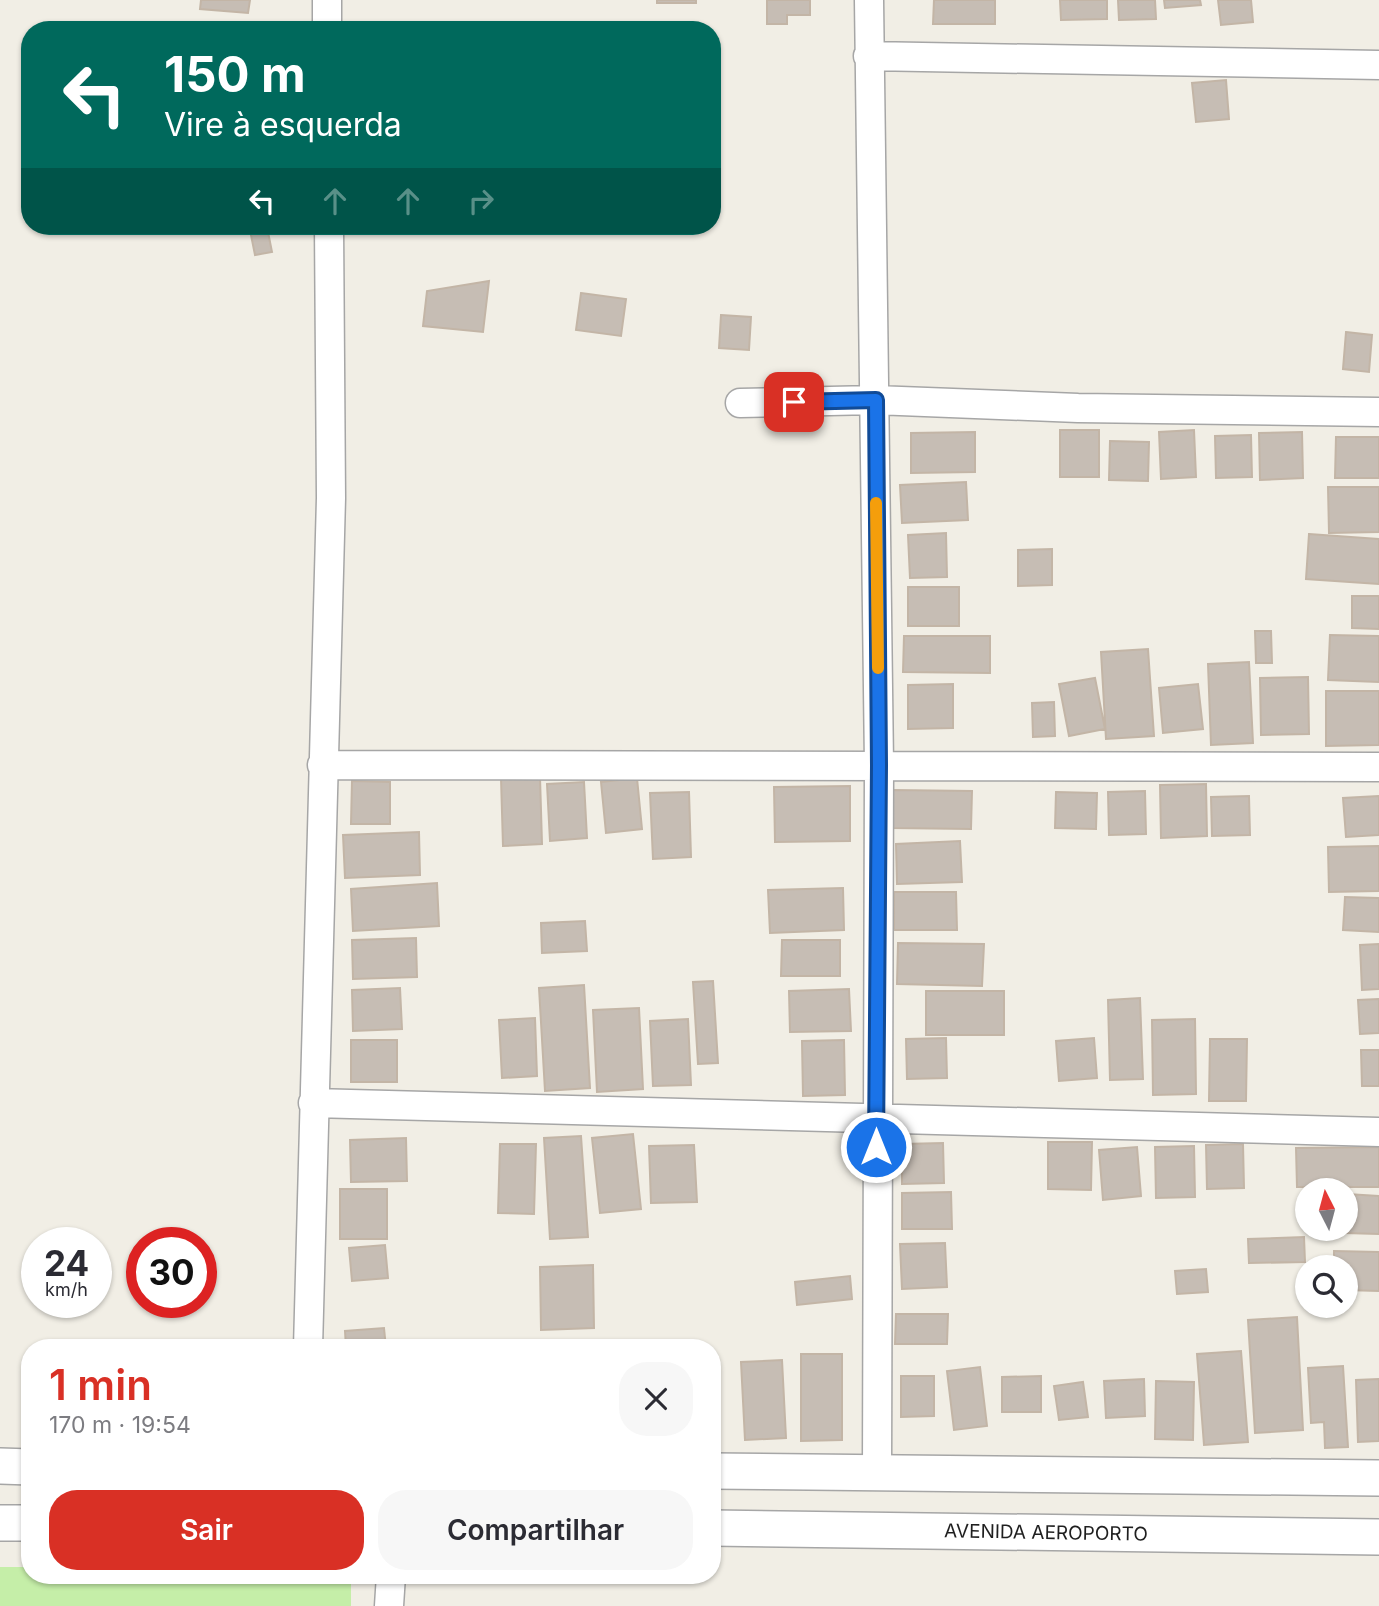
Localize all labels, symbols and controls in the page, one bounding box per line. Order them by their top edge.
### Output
text: 150 m [164,45,306,104]
icon: left [49,49,140,140]
text: Vire à esquerda [164,105,402,144]
icon: left [243,182,281,220]
icon: ahead [316,182,354,220]
icon: ahead [389,182,427,220]
icon: right [462,182,500,220]
pin [764,372,824,432]
icon: arrive [775,383,813,421]
position arrow [839,1110,913,1184]
north arrow [1295,1178,1358,1241]
map controls [1295,1178,1358,1318]
speed limit sign: 30 [126,1227,217,1318]
text: 24 [44,1242,89,1284]
button: search [1295,1255,1358,1318]
text: km/h [45,1279,88,1300]
text: 1 min [49,1359,152,1410]
button: close [619,1362,693,1436]
text: 170 m · 19:54 [49,1411,191,1439]
button: Sair [49,1490,364,1570]
button: Compartilhar [378,1490,693,1570]
street label: AVENIDA AEROPORTO [944,1519,1148,1546]

